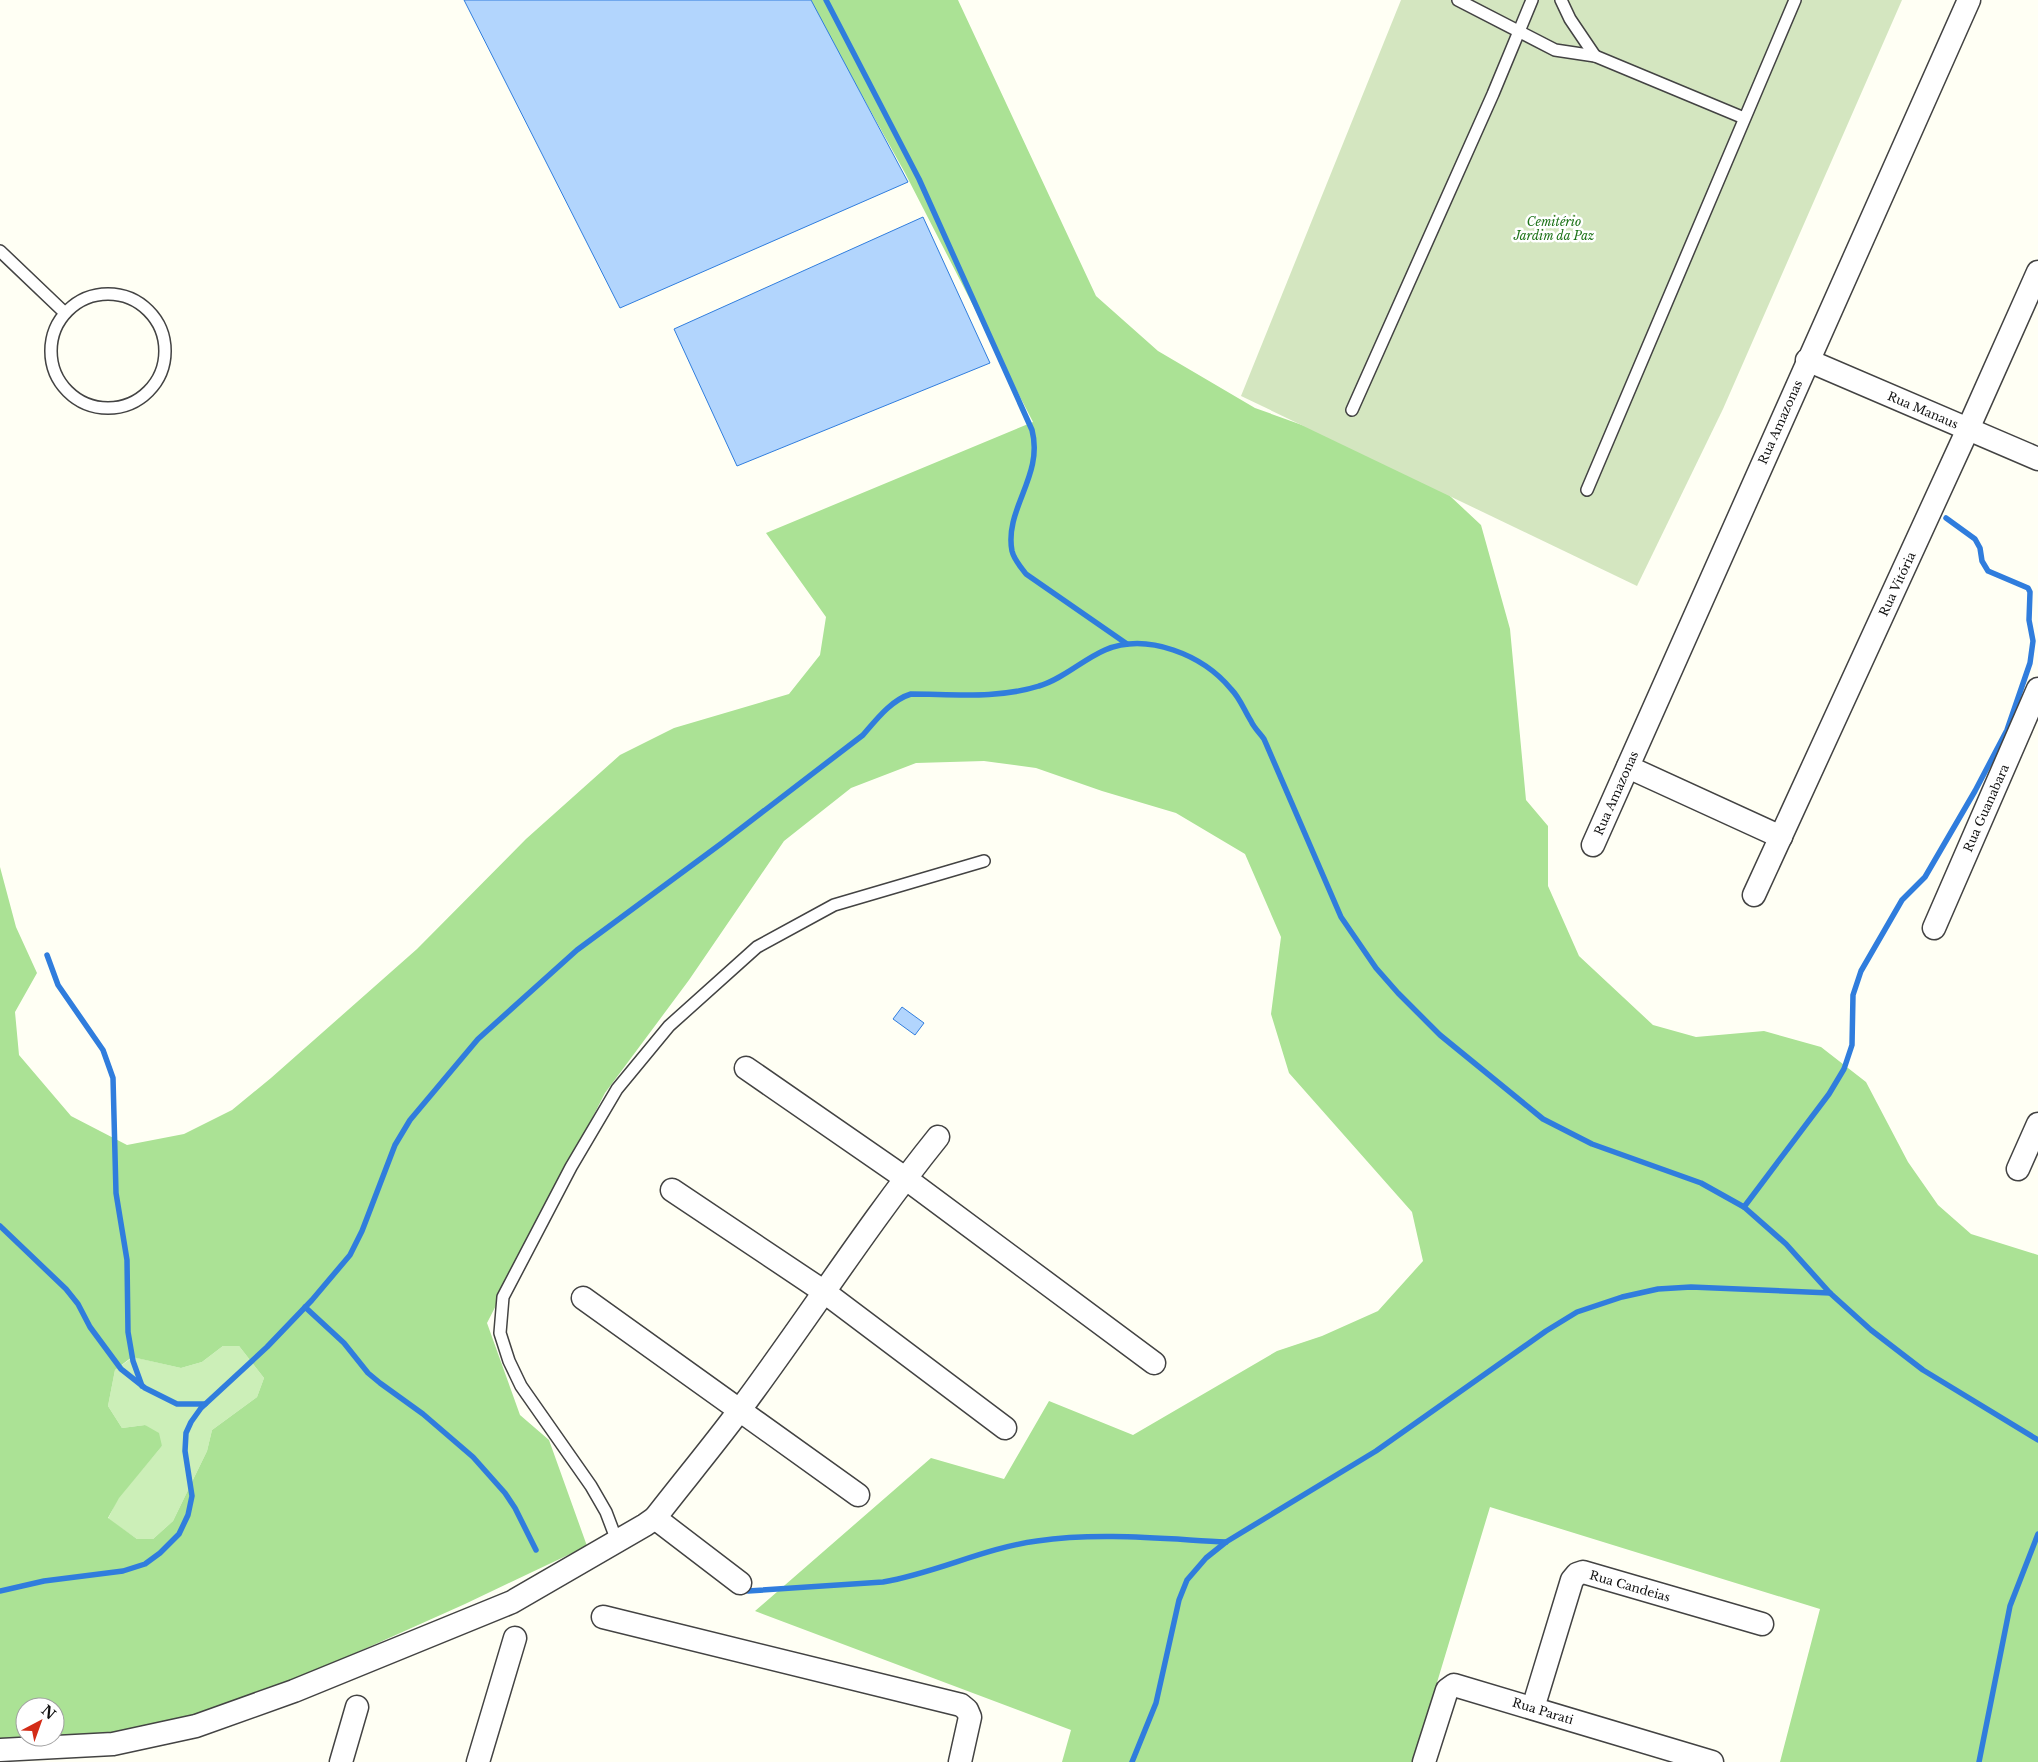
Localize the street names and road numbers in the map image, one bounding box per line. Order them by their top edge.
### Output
street label: Rua Amazonas [1755,378,1805,466]
street label: Rua Manaus [1885,388,1961,432]
street label: Rua Vitória [1876,549,1919,619]
street label: Rua Amazonas [1591,749,1641,837]
street label: Rua Guanabara [1960,762,2012,854]
street label: Rua Candeias [1588,1567,1672,1605]
street label: Rua Parati [1511,1695,1575,1727]

